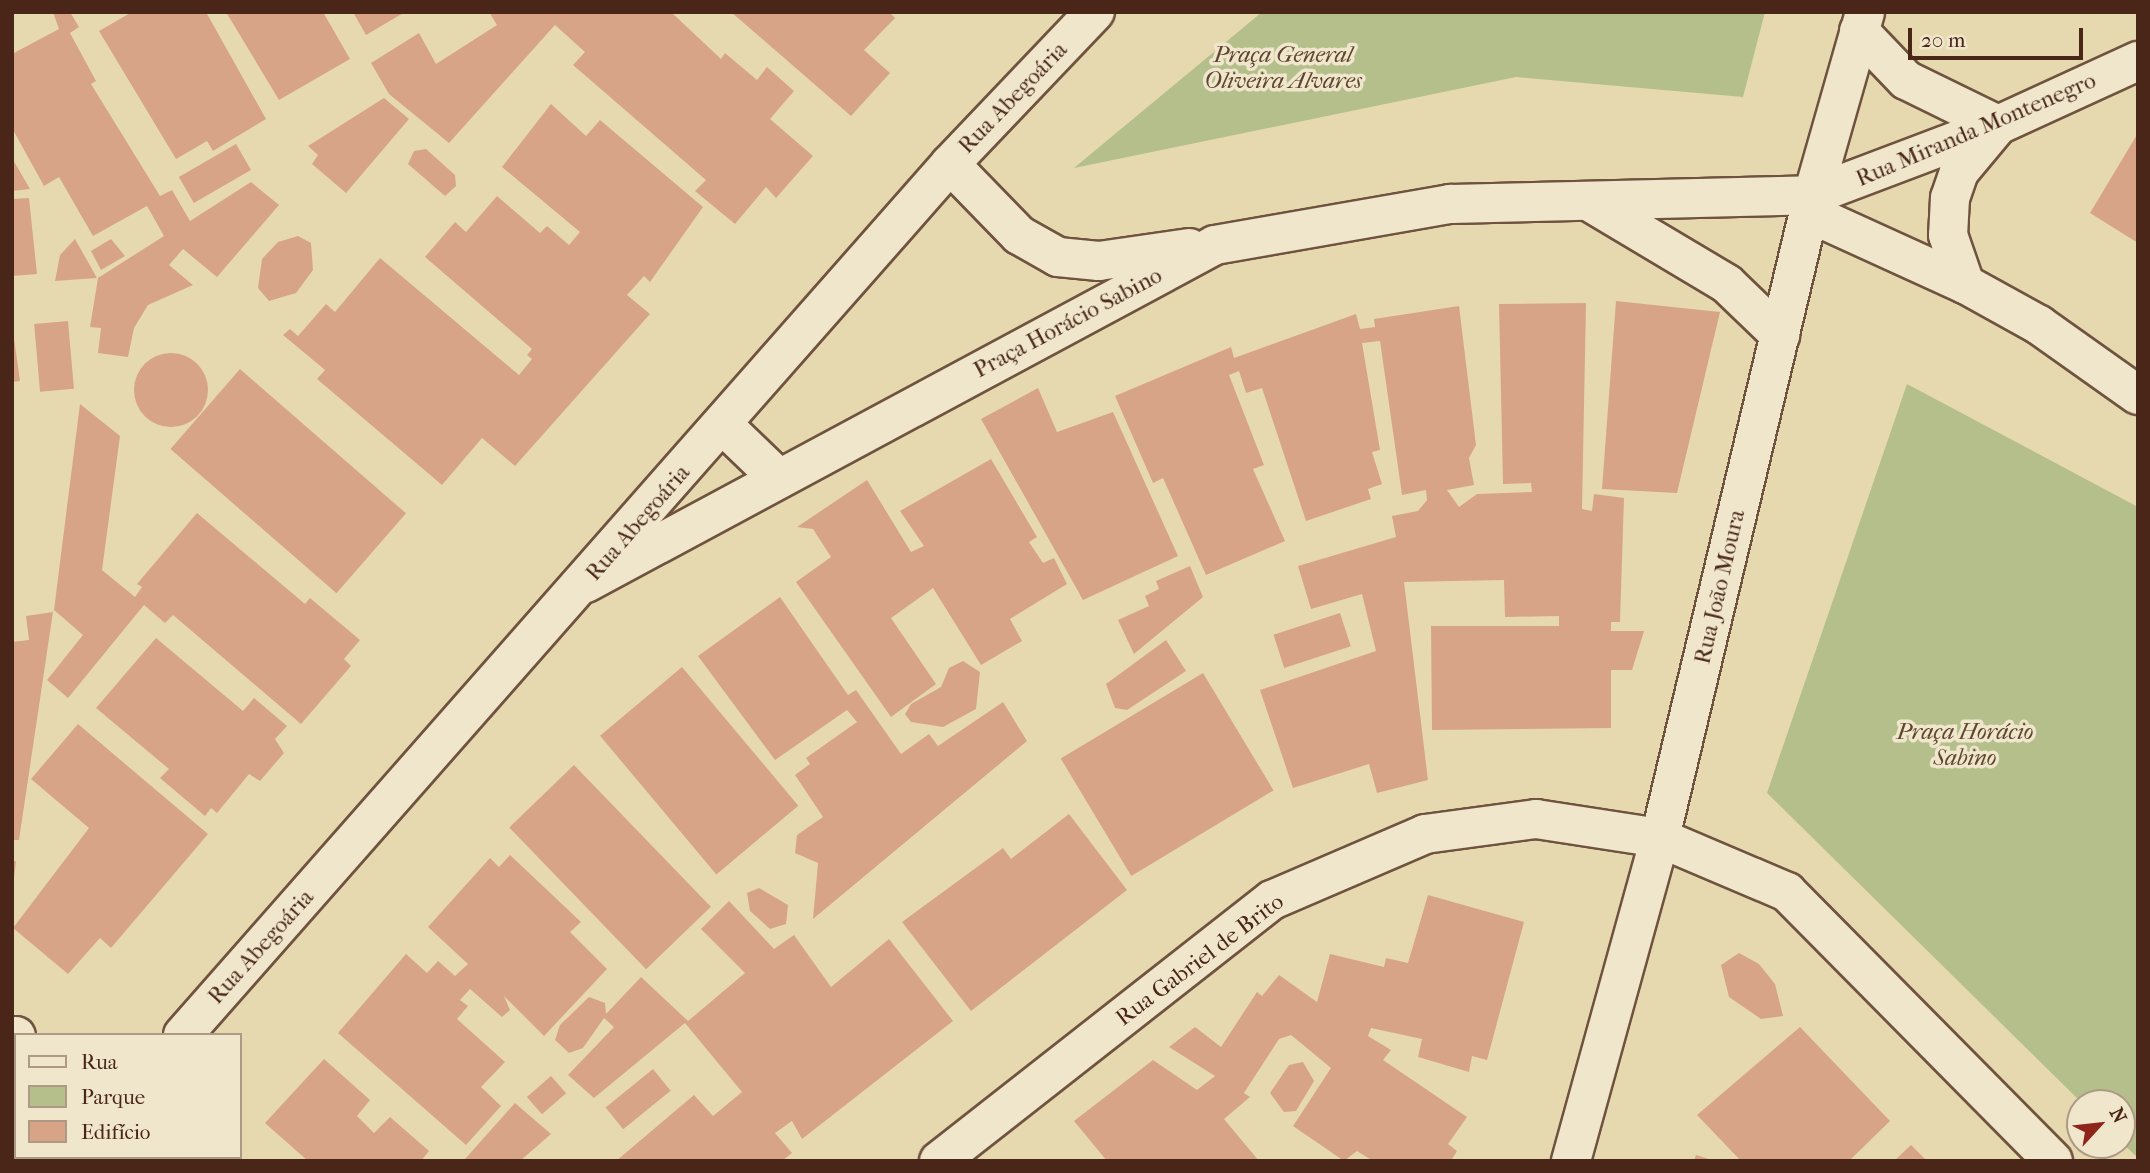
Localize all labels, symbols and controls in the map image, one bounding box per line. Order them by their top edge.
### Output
scale bar [1912,14,2087,58]
text: 20 m [1921,28,1965,52]
street label: Rua Abegoária [953,36,1073,160]
park label: Praça General Oliveira Alvares [1204,41,1362,95]
street label: Rua Miranda Montenegro [1852,67,2100,193]
street label: Praça Horácio Sabino [969,262,1167,384]
street label: Rua Abegoária [580,459,696,587]
street label: Rua João Moura [1689,507,1751,667]
park label: Praça Horácio Sabino [1897,718,2033,772]
street label: Rua Abegoária [202,884,320,1010]
street label: Rua Gabriel de Brito [1111,888,1289,1032]
legend [14,1033,242,1159]
text: Rua [81,1050,118,1074]
text: Parque [81,1085,145,1109]
north arrow [2066,1089,2136,1159]
text: N [2105,1104,2131,1127]
text: Edifício [81,1120,150,1144]

